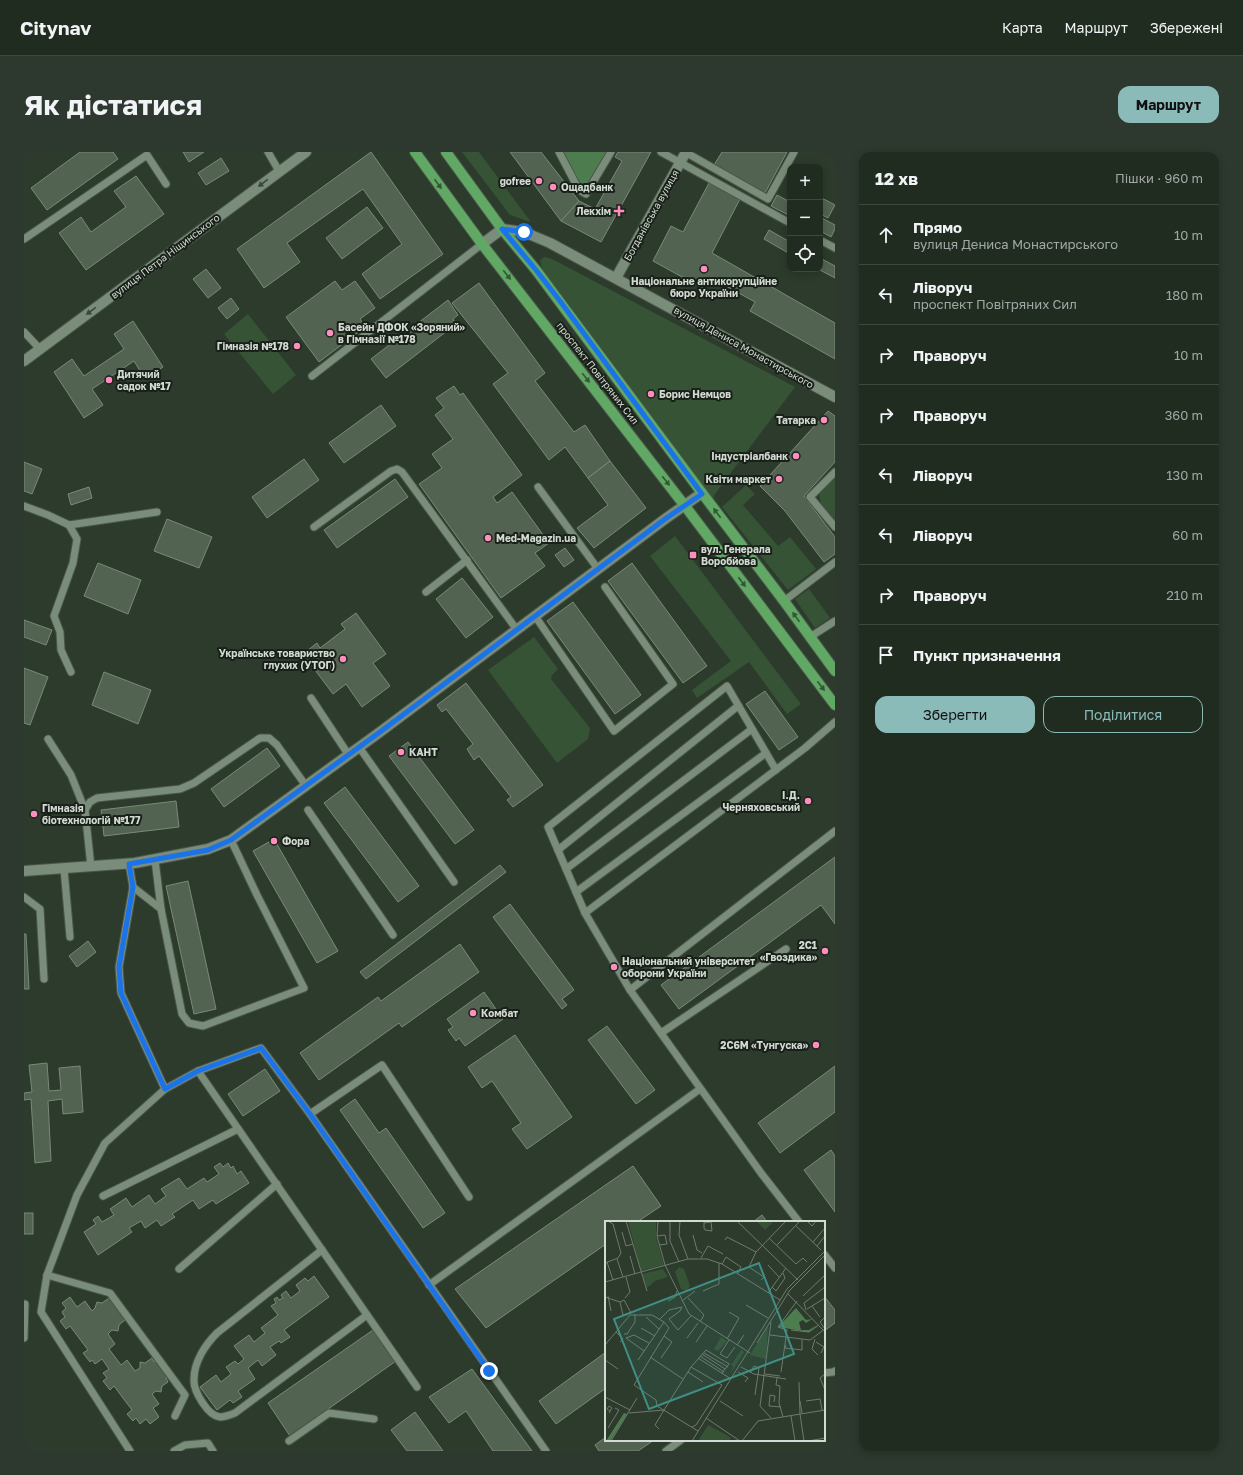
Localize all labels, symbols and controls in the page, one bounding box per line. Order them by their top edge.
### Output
text: Citynav [20,16,92,39]
text: Карта [1002,19,1043,36]
text: Маршрут [1065,19,1128,36]
text: Збережені [1150,19,1223,36]
button: Маршрут [1118,86,1219,123]
text: Як дістатися [24,88,202,121]
map controls [787,164,823,272]
button: + [787,164,823,200]
street label: Богданівська вулиця [621,167,681,263]
text: 12 хв [875,168,918,189]
text: Пішки · 960 m [1115,170,1203,186]
place label: gofree [500,175,531,187]
marker: gofree [534,176,544,186]
one-way arrow [434,178,442,189]
one-way arrow [258,179,269,187]
place label: Ощадбанк [561,181,614,193]
marker: Ощадбанк [548,182,558,192]
button: − [787,200,823,236]
place label: Лекхім [576,205,611,217]
marker: Лекхім [614,206,624,216]
street label: вулиця Петра Ніщинського [108,211,222,301]
text: Прямо [913,218,962,236]
route start [515,223,533,241]
icon: ahead [875,224,897,246]
text: 10 m [1174,227,1203,243]
button: locate [787,236,823,272]
text: вулиця Дениса Монастирського [913,236,1118,252]
marker: Національне антикорупційне бюро України [699,264,709,274]
one-way arrow [502,270,511,281]
place label: Національне антикорупційне бюро України [631,275,777,299]
text: Ліворуч [913,278,972,296]
icon: left [875,284,897,306]
text: 180 m [1166,287,1203,303]
text: проспект Повітряних Сил [913,296,1077,312]
street label: вулиця Дениса Монастирського [672,303,816,391]
one-way arrow [86,306,97,315]
street label: проспект Повітряних Сил [554,320,642,426]
place label: Басейн ДФОК «Зоряний» в Гімназії №178 [338,321,466,345]
marker: Басейн ДФОК «Зоряний» в Гімназії №178 [325,328,335,338]
place label: Гімназія №178 [217,340,289,352]
marker: Гімназія №178 [292,341,302,351]
icon: right [875,344,897,366]
text: Праворуч [913,346,987,364]
text: 10 m [1174,347,1203,363]
place label: Дитячий садок №17 [117,368,171,392]
one-way arrow [582,372,591,383]
marker: Дитячий садок №17 [104,375,114,385]
place label: Борис Немцов [659,388,731,400]
marker: Борис Немцов [646,389,656,399]
icon: right [875,404,897,426]
text: Праворуч [913,406,987,424]
text: 360 m [1165,407,1203,423]
place label: Татарка [776,414,816,426]
marker: Татарка [819,415,829,425]
place label: Індустріалбанк [711,450,788,462]
marker: Індустріалбанк [791,451,801,461]
icon: left [875,464,897,486]
text: Ліворуч [913,466,972,484]
text: 130 m [1166,467,1203,483]
place label: Квіти маркет [706,473,771,485]
marker: Квіти маркет [774,474,784,484]
one-way arrow [662,475,670,486]
one-way arrow [713,508,721,519]
icon: left [875,524,897,546]
text: Ліворуч [913,526,972,544]
text: 60 m [1172,527,1203,543]
place label: Med-Magazin.ua [496,532,576,544]
marker: Med-Magazin.ua [483,533,493,543]
place label: вул. Генерала Воробйова [701,543,771,567]
marker: вул. Генерала Воробйова [688,550,698,560]
one-way arrow [738,577,746,587]
icon: right [875,584,897,606]
text: Праворуч [913,586,987,604]
text: 210 m [1166,587,1203,603]
one-way arrow [792,612,800,622]
icon: arrive [875,644,897,666]
text: Пункт призначення [913,646,1061,664]
place label: Українське товариство глухих (УТОГ) [219,647,335,671]
marker: Українське товариство глухих (УТОГ) [338,654,348,664]
one-way arrow [816,680,825,691]
button: Зберегти [875,696,1035,733]
button: Поділитися [1043,696,1203,733]
place label: КАНТ [409,746,438,758]
marker: КАНТ [396,747,406,757]
place label: І.Д. Черняховський [723,789,800,813]
marker: І.Д. Черняховський [803,796,813,806]
place label: Гімназія біотехнологій №177 [42,802,141,826]
marker: Гімназія біотехнологій №177 [29,809,39,819]
place label: Фора [282,835,309,847]
marker: Фора [269,836,279,846]
place label: 2С1 «Гвоздика» [760,939,818,963]
marker: 2С1 «Гвоздика» [820,946,830,956]
place label: Національний університет оборони України [622,955,755,979]
marker: Національний університет оборони України [609,962,619,972]
place label: Комбат [481,1007,518,1019]
marker: Комбат [468,1008,478,1018]
place label: 2С6М «Тунгуска» [720,1039,809,1051]
marker: 2С6М «Тунгуска» [811,1040,821,1050]
inset map [605,1221,825,1441]
route end [480,1362,498,1380]

